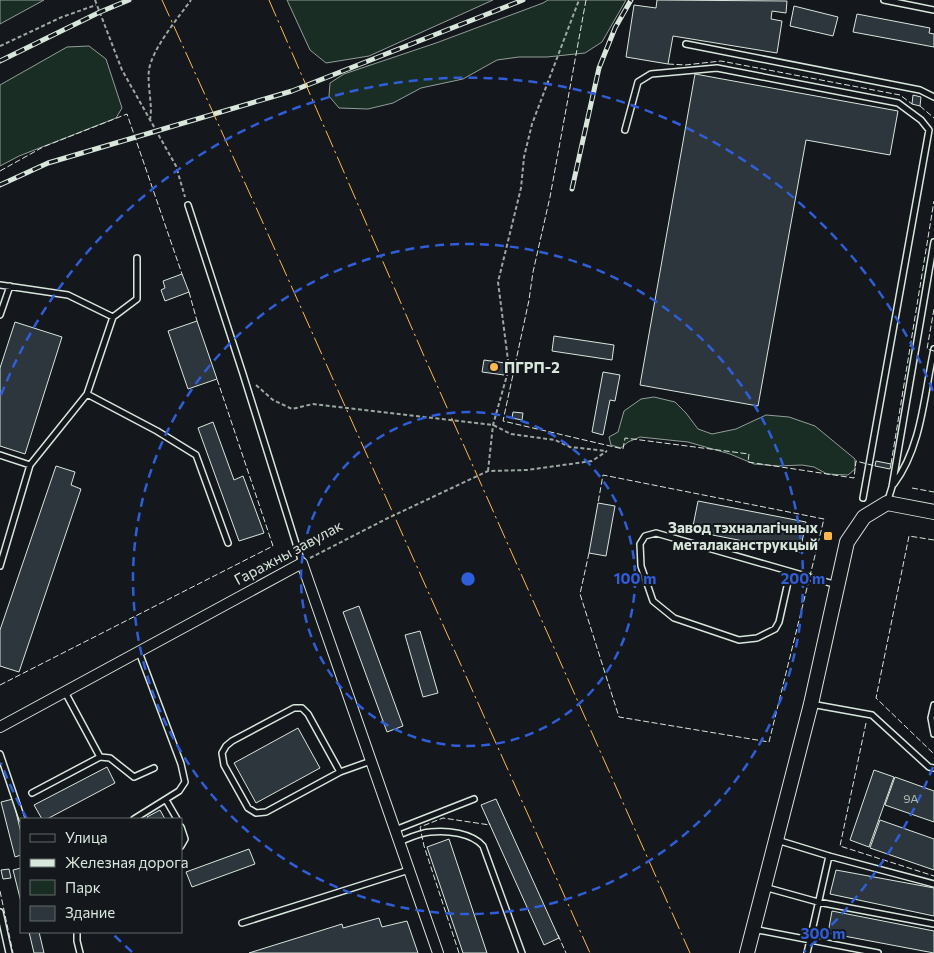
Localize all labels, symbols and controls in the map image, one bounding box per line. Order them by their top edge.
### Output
place label: ПГРП-2 [504,358,560,376]
marker: ПГРП-2 [488,361,500,373]
street label: Гаражны завулак [231,516,345,588]
place label: Завод тэхналагічных металаканструкцый [668,518,818,553]
marker: Завод тэхналагічных металаканструкцый [822,530,834,542]
text: 100 m [614,569,656,587]
text: 200 m [781,569,825,587]
centre of rings [459,570,477,588]
house number: 9А [903,791,919,805]
legend [20,818,182,933]
text: Улица [65,828,107,846]
text: Железная дорога [65,853,189,871]
text: Парк [65,878,101,896]
text: Здание [65,903,115,921]
text: 300 m [801,924,845,942]

